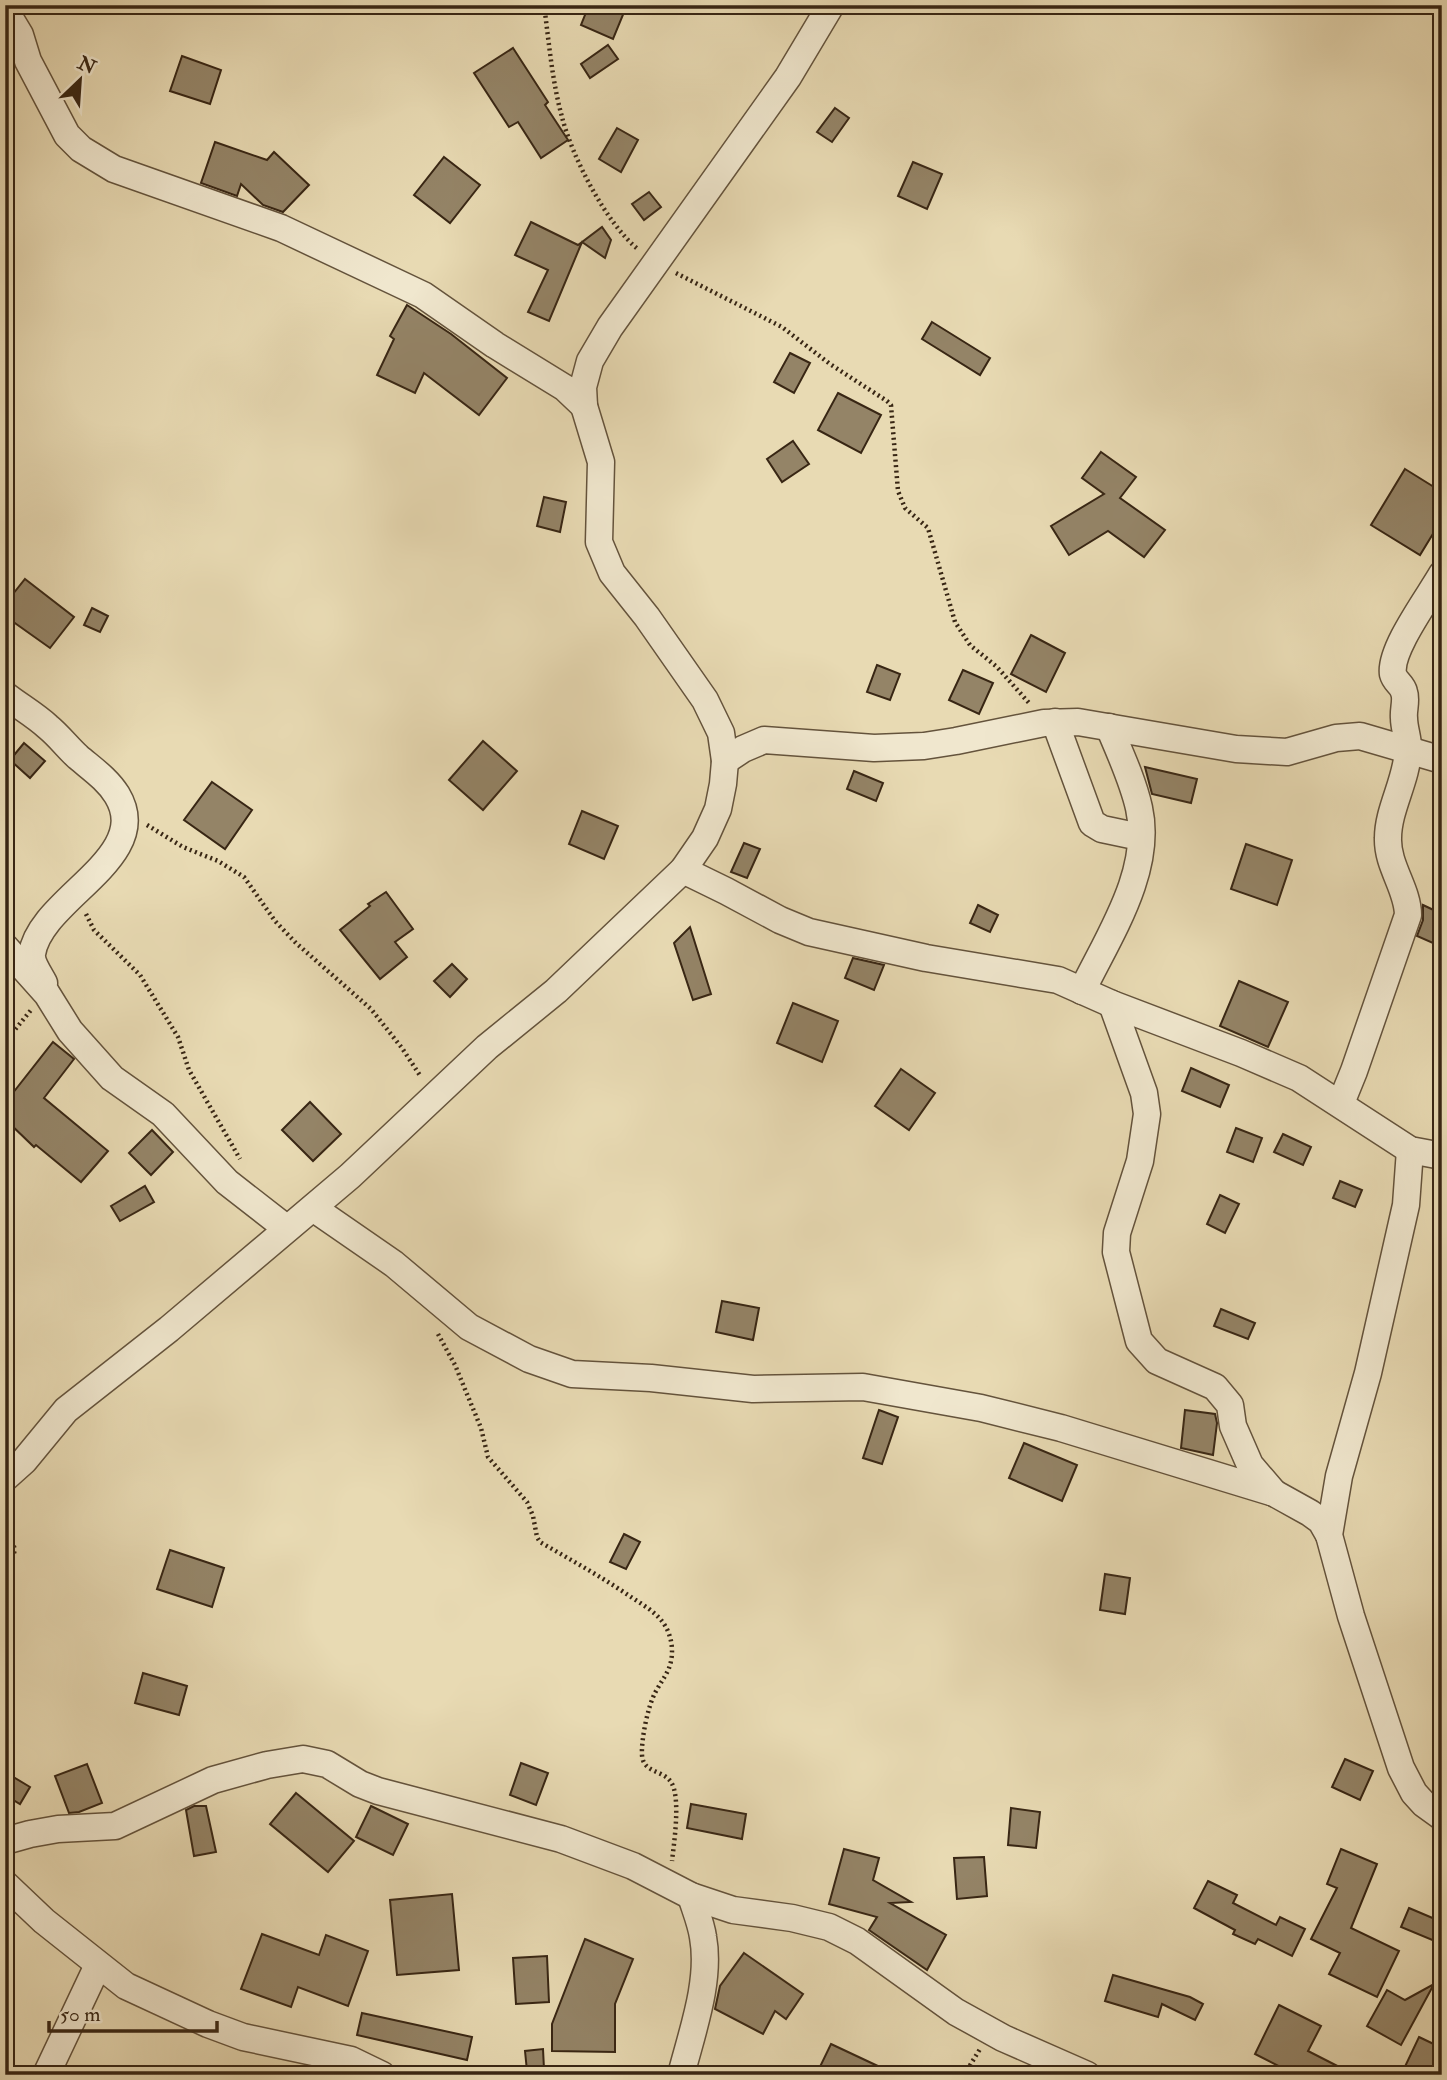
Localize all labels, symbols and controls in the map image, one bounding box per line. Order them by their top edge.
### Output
north arrow [46,46,116,116]
text: N [73,51,100,80]
scale bar [49,1989,217,2033]
text: 50 m [60,2001,101,2028]

